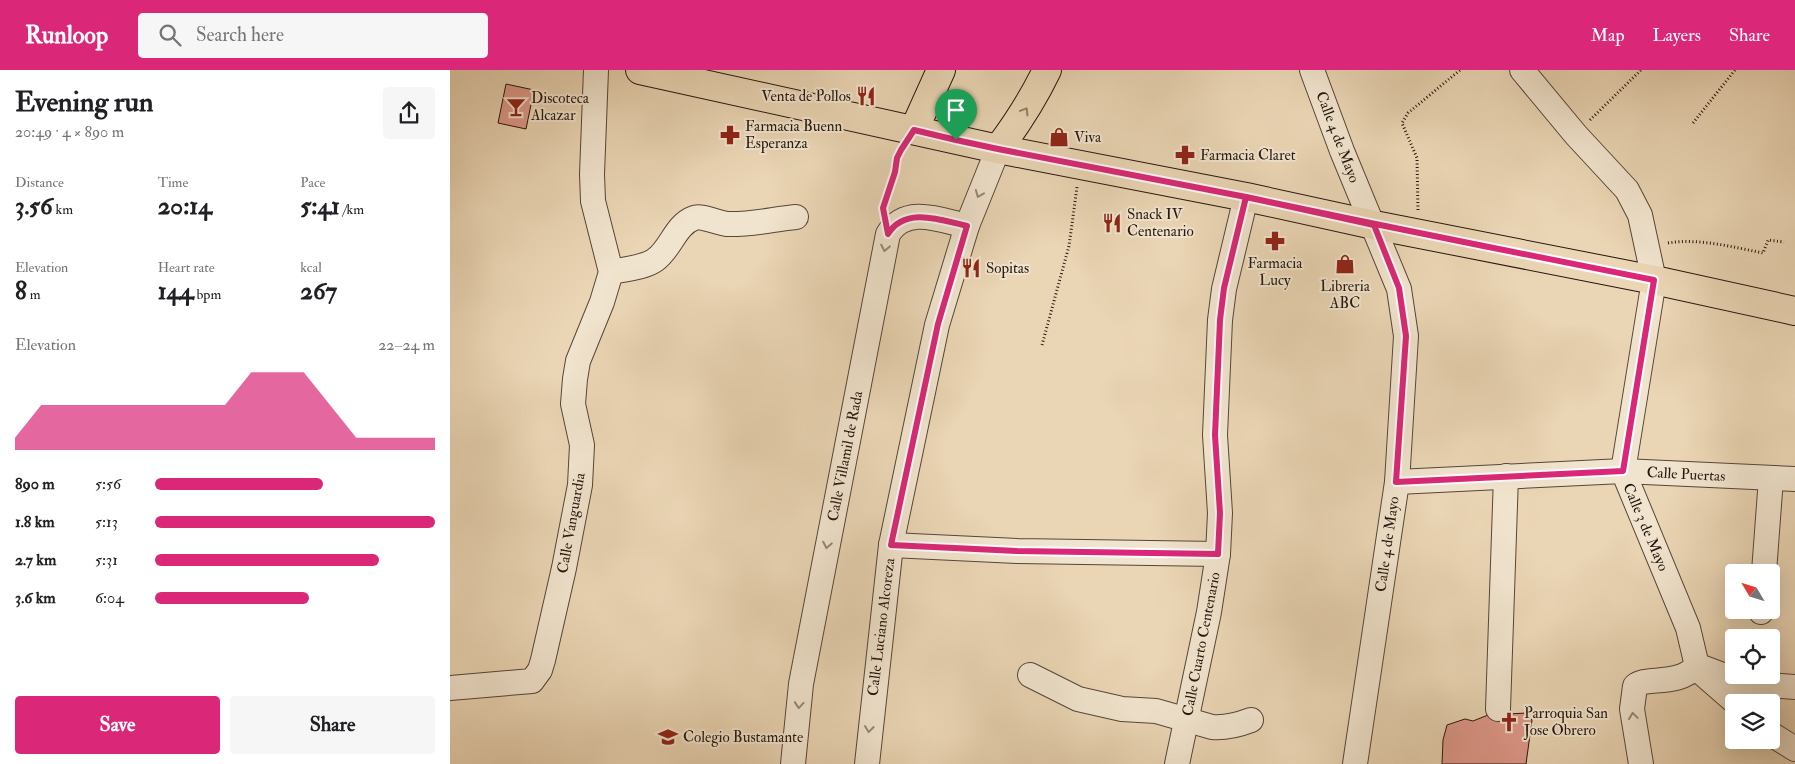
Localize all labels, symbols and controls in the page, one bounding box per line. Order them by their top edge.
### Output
search box [138,13,488,58]
text: Runloop [25,20,108,51]
icon: search [156,21,184,49]
text: Search here [196,23,284,47]
text: Map [1591,24,1625,47]
text: Layers [1653,24,1701,47]
text: Share [1729,24,1770,47]
text: Evening run [15,85,153,120]
restaurant icon: Venta de Pollos [855,85,877,107]
button: share [383,87,435,139]
place label: Venta de Pollos [761,87,851,106]
place label: Discoteca Alcazar [530,89,590,125]
pin [935,89,977,140]
street label: Calle 4 de Mayo [1311,89,1364,186]
bar icon: Discoteca Alcazar [505,96,527,118]
icon: arrive [942,96,970,124]
one-way arrow [1019,108,1028,117]
place label: Farmacia Buenn Esperanza [745,117,843,154]
text: 20:49 · 4 × 890 m [15,122,124,142]
pharmacy icon: Farmacia Buenn Esperanza [719,124,741,146]
shop icon: Viva [1048,126,1070,148]
place label: Viva [1074,128,1102,147]
pharmacy icon: Farmacia Claret [1174,144,1196,166]
place label: Farmacia Claret [1200,146,1296,165]
text: Distance [15,174,64,191]
text: Time [158,174,188,191]
text: Pace [300,174,325,191]
one-way arrow [975,190,985,198]
text: 3.56 [15,191,53,222]
text: 20:14 [158,191,212,222]
text: 5:41 [300,191,340,222]
text: km [53,201,73,218]
text: /km [340,201,364,218]
place label: Snack IV Centenario [1127,205,1194,241]
restaurant icon: Snack IV Centenario [1101,212,1123,234]
pharmacy icon: Farmacia Lucy [1264,230,1286,252]
one-way arrow [880,244,891,253]
shop icon: Libreria ABC [1334,253,1356,275]
place label: Farmacia Lucy [1248,254,1303,290]
restaurant icon: Sopitas [960,257,982,279]
text: Elevation [15,259,68,276]
text: Heart rate [158,259,215,276]
text: kcal [300,259,322,276]
place label: Sopitas [986,259,1029,279]
text: 8 [15,276,27,307]
text: 144 [158,276,194,307]
text: 267 [300,276,337,307]
place label: Libreria ABC [1320,277,1371,313]
text: m [27,286,41,303]
text: bpm [194,286,221,303]
text: Elevation [15,335,76,355]
text: 22–24 m [378,335,435,355]
street label: Calle Villamil de Rada [824,388,868,523]
street label: Calle Puertas [1646,463,1726,486]
street label: Calle Vanguardia [553,470,590,575]
text: 890 m [15,474,55,494]
text: 5:56 [95,474,121,494]
street label: Calle 3 de Mayo [1618,480,1673,574]
street label: Calle 4 de Mayo [1371,495,1404,593]
text: 1.8 km [15,512,55,532]
text: 5:13 [95,512,118,532]
one-way arrow [823,541,833,550]
text: 2.7 km [15,550,56,570]
text: 5:31 [95,550,118,570]
street label: Calle Luciano Alcoreza [864,556,899,697]
north arrow [1725,564,1780,619]
map controls [1725,564,1780,749]
street label: Calle Cuarto Centenario [1178,570,1225,718]
text: 3.6 km [15,588,56,608]
text: 6:04 [95,588,124,608]
button: locate [1725,629,1780,684]
button: layers [1725,694,1780,749]
button: Save [15,696,220,754]
button: Share [230,696,435,754]
one-way arrow [794,701,805,709]
place label: Parroquia San Jose Obrero [1523,704,1608,741]
church icon: Parroquia San Jose Obrero [1498,711,1520,733]
one-way arrow [1628,712,1639,720]
one-way arrow [864,725,875,733]
school or university icon: Colegio Bustamante [657,726,679,748]
place label: Colegio Bustamante [683,728,803,747]

